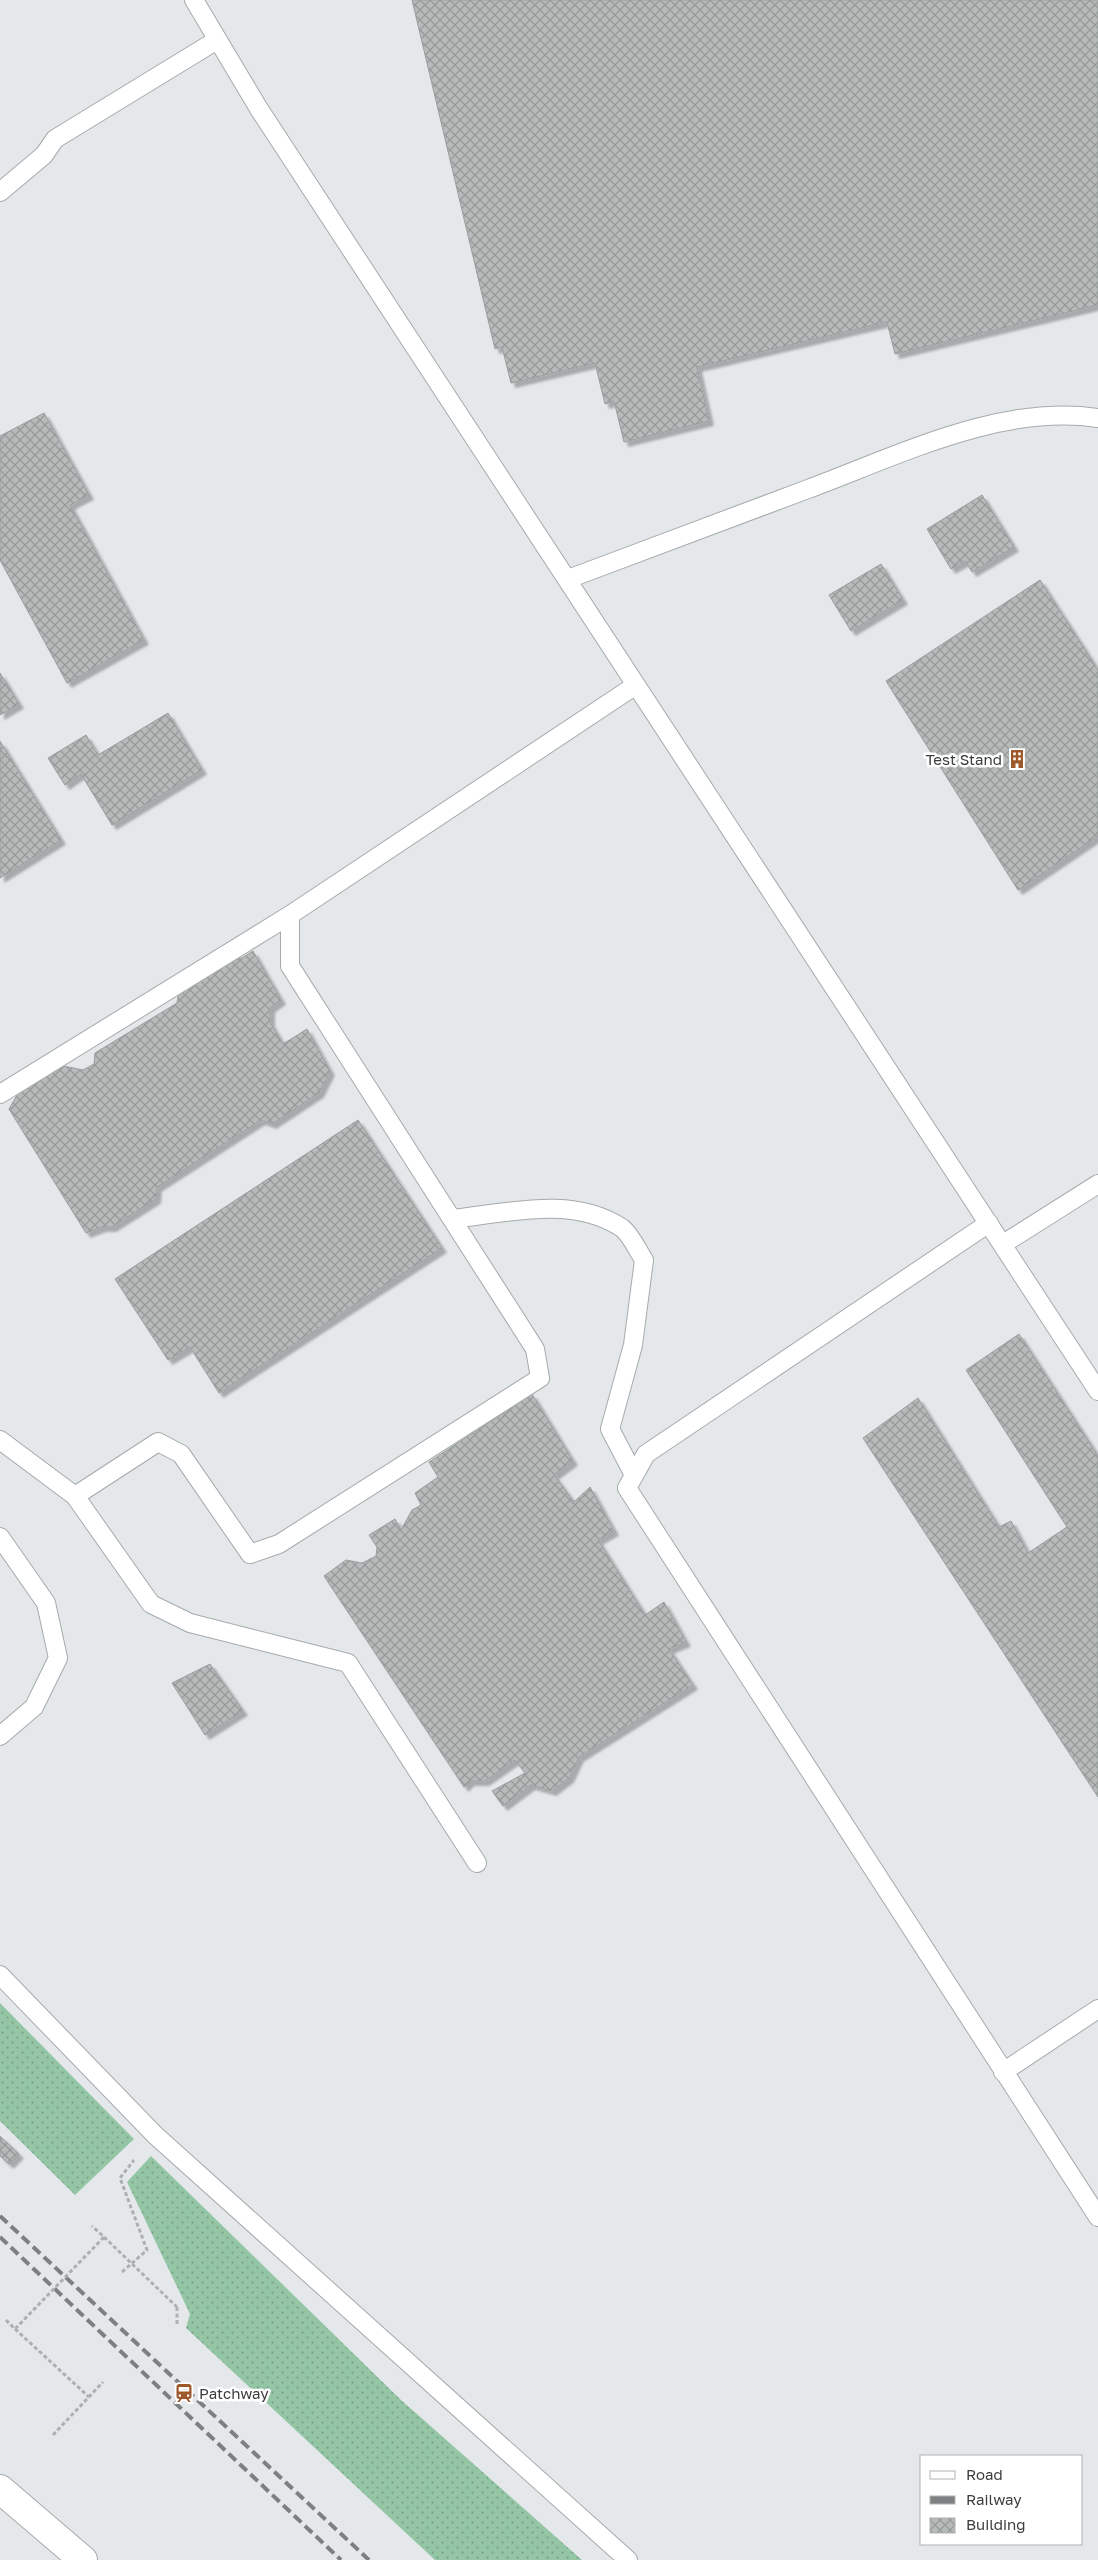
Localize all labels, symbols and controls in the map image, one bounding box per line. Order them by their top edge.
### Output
building icon: Test Stand [1006,748,1028,770]
place label: Test Stand [925,750,1002,768]
station icon: Patchway [173,2382,195,2404]
place label: Patchway [199,2384,269,2402]
legend [920,2455,1083,2545]
text: Road [966,2465,1003,2483]
text: Railway [966,2490,1022,2508]
text: Building [966,2515,1026,2533]

